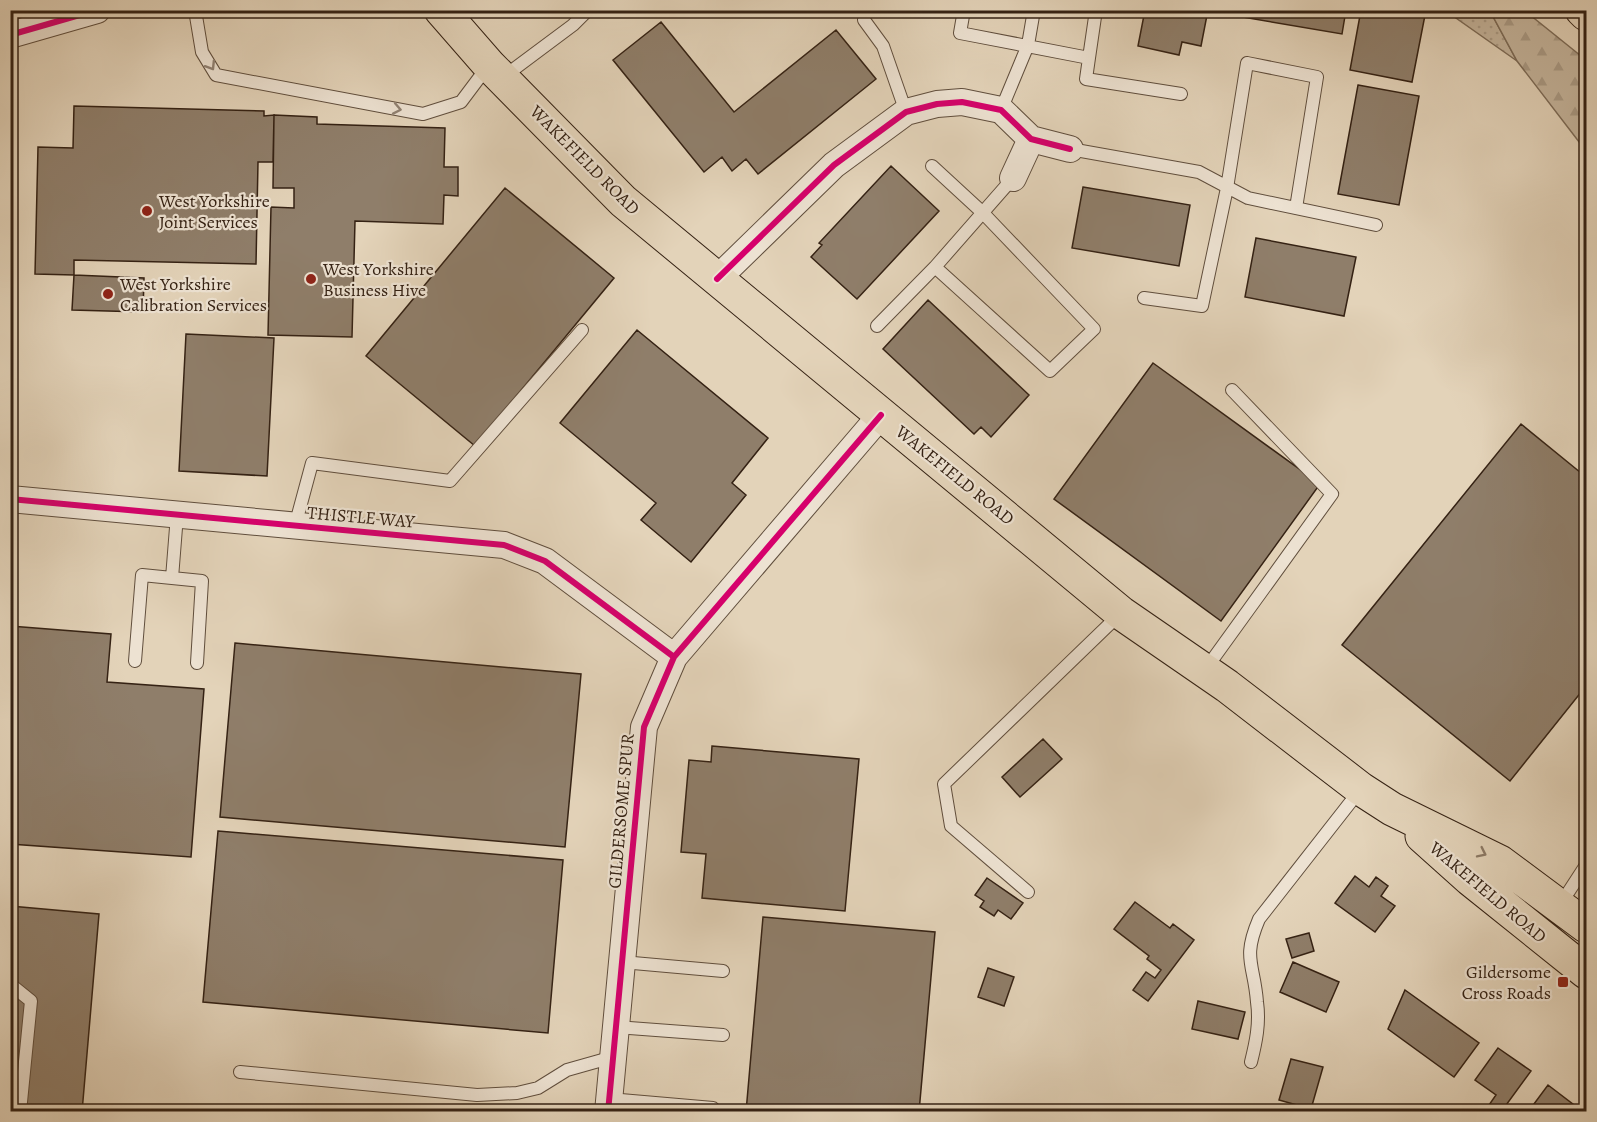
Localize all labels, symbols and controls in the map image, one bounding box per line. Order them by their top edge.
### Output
one-way arrow [203,60,215,70]
street label: WAKEFIELD ROAD [524,99,645,220]
one-way arrow [392,102,402,115]
place label: West Yorkshire Joint Services [158,189,270,234]
marker: West Yorkshire Joint Services [140,204,154,218]
place label: West Yorkshire Business Hive [322,257,434,302]
place label: West Yorkshire Calibration Services [119,272,267,317]
marker: West Yorkshire Business Hive [304,272,318,286]
marker: West Yorkshire Calibration Services [101,287,115,301]
street label: WAKEFIELD ROAD [890,419,1019,530]
street label: THISTLE WAY [306,500,417,534]
street label: GILDERSOME SPUR [602,732,640,890]
street label: WAKEFIELD ROAD [1424,835,1552,948]
one-way arrow [1475,846,1486,858]
place label: Gildersome Cross Roads [1462,960,1551,1005]
marker: Gildersome Cross Roads [1556,975,1570,989]

